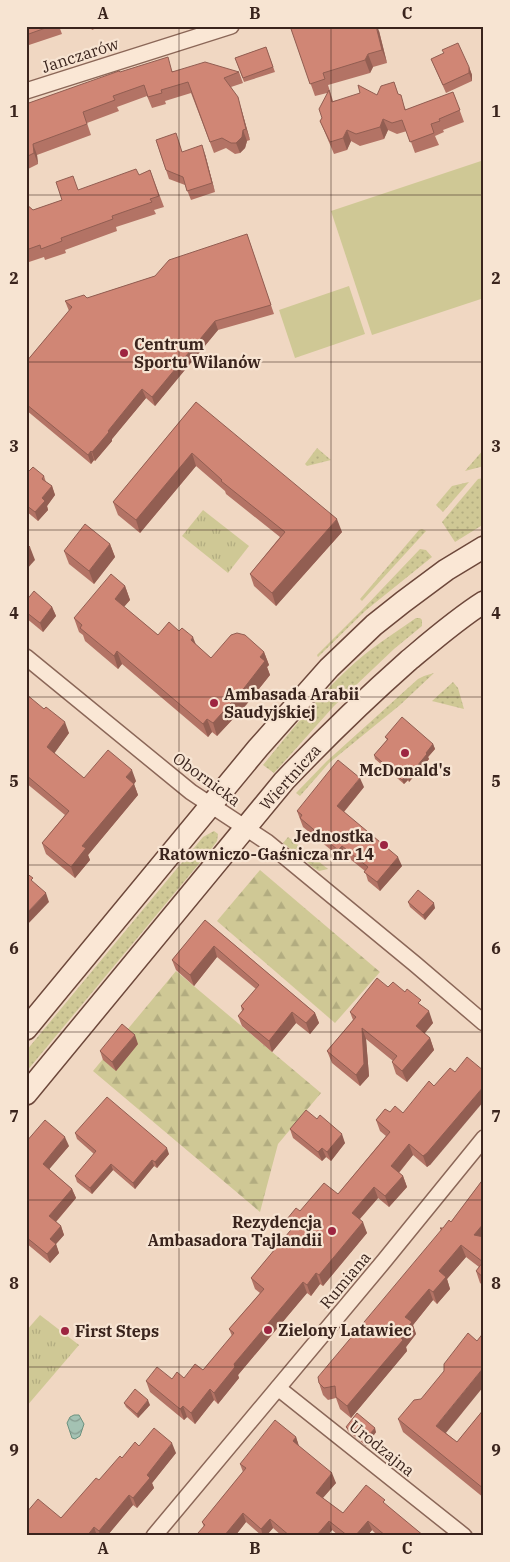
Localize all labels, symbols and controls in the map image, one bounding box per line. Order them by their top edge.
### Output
text: A [97,3,109,23]
text: B [249,3,261,23]
text: C [402,3,412,23]
street label: Janczarów [39,33,122,77]
text: 1 [9,101,19,121]
text: 1 [491,101,501,121]
text: 2 [9,268,19,288]
text: 2 [491,268,501,288]
place label: Centrum Sportu Wilanów [134,334,261,372]
marker: Centrum Sportu Wilanów [118,347,130,359]
text: 3 [9,436,19,456]
text: 3 [491,436,501,456]
text: 4 [9,603,19,623]
text: 4 [491,603,501,623]
place label: Ambasada Arabii Saudyjskiej [224,684,359,722]
marker: Ambasada Arabii Saudyjskiej [208,697,220,709]
street label: Wiertnicza [255,740,325,814]
marker: McDonald's [399,747,411,759]
street label: Obornicka [169,748,245,810]
place label: McDonald's [359,760,451,780]
text: 5 [9,771,19,791]
text: 5 [491,771,501,791]
place label: Jednostka Ratowniczo-Gaśnicza nr 14 [159,826,374,864]
marker: Jednostka Ratowniczo-Gaśnicza nr 14 [378,839,390,851]
text: 6 [9,938,19,958]
text: 6 [491,938,501,958]
text: 7 [9,1106,19,1126]
text: 7 [491,1106,501,1126]
place label: Rezydencja Ambasadora Tajlandii [148,1212,322,1250]
marker: Rezydencja Ambasadora Tajlandii [326,1225,338,1237]
street label: Rumiana [315,1247,375,1313]
text: 8 [9,1273,19,1293]
text: 8 [491,1273,501,1293]
place label: Zielony Latawiec [278,1320,412,1340]
place label: First Steps [75,1321,159,1341]
marker: Zielony Latawiec [262,1324,274,1336]
marker: First Steps [59,1325,71,1337]
street label: Urodzajna [345,1416,419,1481]
text: 9 [9,1440,19,1460]
text: 9 [491,1440,501,1460]
text: A [97,1538,109,1558]
text: B [249,1538,261,1558]
text: C [402,1538,412,1558]

